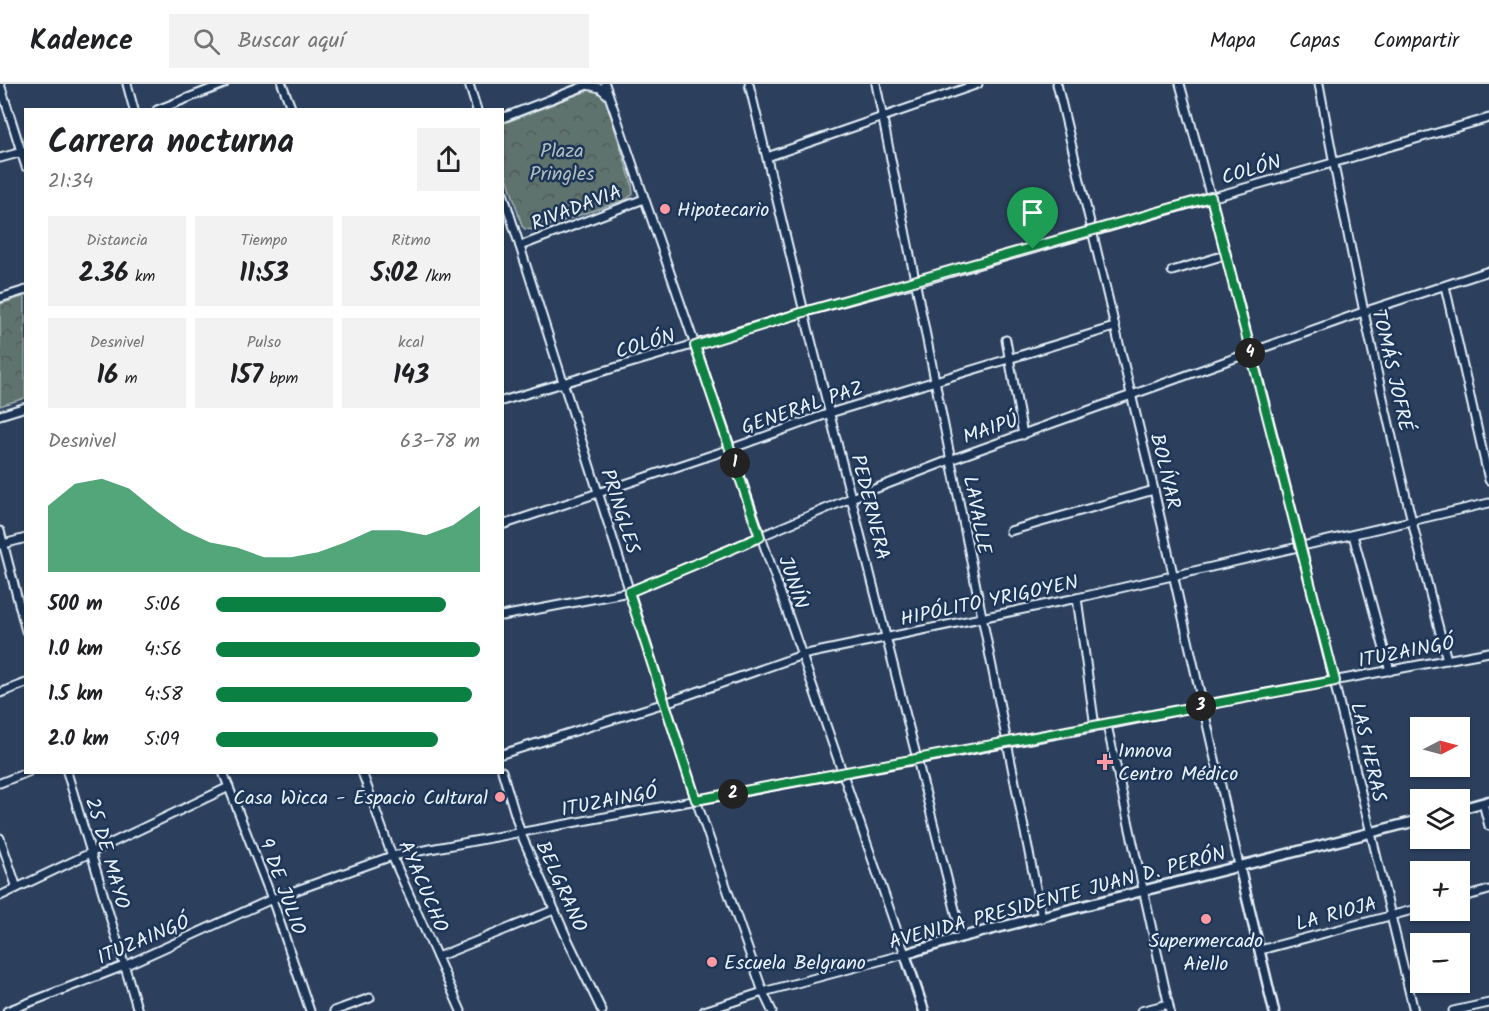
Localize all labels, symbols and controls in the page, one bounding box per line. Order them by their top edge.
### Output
search box [169,14,589,68]
text: Kadence [30,19,133,64]
text: Buscar aquí [238,24,345,59]
icon: search [190,25,223,58]
text: Mapa [1210,25,1256,58]
text: Capas [1289,25,1340,58]
text: Compartir [1373,25,1459,58]
text: Carrera nocturna [48,117,294,170]
button: share [417,128,480,191]
park label: Plaza Pringles [530,136,595,191]
street label: COLÓN [1218,147,1285,195]
text: 21:34 [48,166,93,198]
street label: RIVADAVIA [527,177,627,241]
pin [1007,187,1058,249]
place label: Hipotecario [677,195,769,227]
icon: arrive [1016,196,1049,229]
marker: Hipotecario [658,202,672,216]
text: Distancia [86,228,148,253]
text: Tiempo [240,228,288,253]
text: Ritmo [391,228,431,253]
text: 2.36 [79,253,128,295]
text: 11:53 [239,253,289,295]
text: 5:02 [371,253,419,295]
text: km [128,264,155,289]
text: /km [419,264,451,289]
street label: TOMÁS JOFRÉ [1361,306,1421,436]
street label: COLÓN [612,321,679,369]
text: Desnivel [90,330,144,355]
text: Pulso [247,330,281,355]
text: kcal [398,330,424,355]
pin: 4 [1235,338,1265,368]
text: 4 [1246,340,1254,365]
text: 16 [96,355,118,397]
text: 157 [230,355,263,397]
text: 143 [393,355,429,397]
text: m [118,366,138,391]
text: bpm [263,366,298,391]
street label: GENERAL PAZ [737,373,868,445]
street label: MAIPÚ [959,405,1023,454]
text: Desnivel [48,426,116,458]
text: 63–78 m [400,426,480,458]
street label: BOLÍVAR [1140,431,1188,513]
pin: 1 [720,448,750,478]
text: 1 [733,450,737,475]
street label: PEDERNERA [840,451,898,564]
street label: PRINGLES [590,465,648,559]
street label: LAVALLE [953,473,1000,559]
street label: JUNÍN [768,552,816,614]
street label: HIPÓLITO YRIGOYEN [897,567,1081,636]
text: 500 m [48,589,103,621]
text: 5:06 [144,589,181,621]
street label: ITUZAINGÓ [1355,628,1459,678]
text: 1.0 km [48,634,103,666]
text: 4:56 [144,634,182,666]
text: 1.5 km [48,679,103,711]
text: 4:58 [144,679,183,711]
pin: 3 [1186,691,1216,721]
text: 3 [1197,693,1205,718]
street label: LAS HERAS [1340,700,1394,806]
north arrow [1410,717,1470,777]
map controls [1410,717,1470,993]
text: 2.0 km [48,724,109,756]
text: 5:09 [144,724,179,756]
place label: Innova Centro Médico [1118,736,1238,791]
marker: Innova Centro Médico [1096,753,1114,771]
street label: ITUZAINGÓ [558,777,662,827]
pin: 2 [718,779,748,809]
text: 2 [728,781,738,806]
place label: Casa Wicca - Espacio Cultural [233,783,488,815]
button: layers [1410,789,1470,849]
marker: Casa Wicca - Espacio Cultural [493,790,507,804]
street label: 25 DE MAYO [75,794,137,913]
street label: 9 DE JULIO [249,834,313,940]
street label: AYACUCHO [388,836,456,938]
street label: BELGRANO [526,836,595,938]
street label: AVENIDA PRESIDENTE JUAN D. PERÓN [885,838,1230,959]
button: + [1410,861,1470,921]
street label: LA RIOJA [1292,889,1381,941]
street label: ITUZAINGÓ [93,906,197,975]
marker: Supermercado Aiello [1199,912,1213,926]
place label: Supermercado Aiello [1149,926,1263,981]
button: − [1410,933,1470,993]
place label: Escuela Belgrano [724,948,866,980]
marker: Escuela Belgrano [705,955,719,969]

